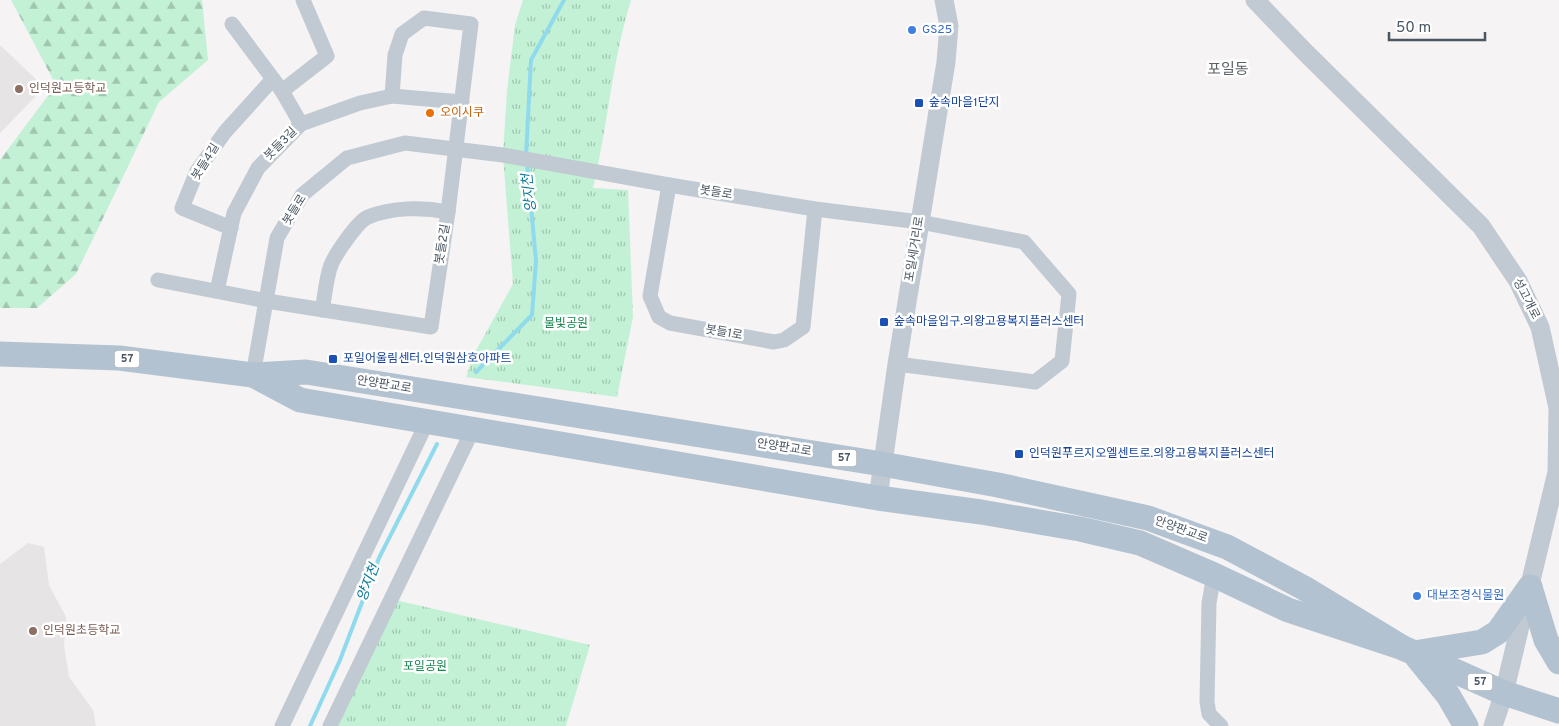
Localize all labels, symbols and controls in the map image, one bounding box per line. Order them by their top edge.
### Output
scale bar [1389,10,1485,42]
text: 50 m [1396,19,1431,38]
place label: GS25 [922,22,952,38]
marker: GS25 [906,24,918,36]
district label: 포일동 [1207,61,1249,80]
place label: 인덕원고등학교 [29,81,106,97]
marker: 인덕원고등학교 [13,83,25,95]
place label: 숲속마을1단지 [929,95,1000,111]
marker: 숲속마을1단지 [913,97,925,109]
place label: 오이시쿠 [440,105,484,121]
marker: 오이시쿠 [424,107,436,119]
street label: 봇들3길 [261,124,301,164]
street label: 봇들4길 [188,141,224,183]
water label: 양지천 [519,172,540,213]
street label: 봇들로 [698,183,734,203]
street label: 봇들로 [279,192,311,228]
street label: 포일세거리로 [902,215,928,283]
street label: 봇들2길 [432,223,454,265]
street label: 성고개로 [1509,276,1543,322]
place label: 숲속마을입구.의왕고용복지플러스센터 [894,314,1084,330]
park label: 물빛공원 [544,316,588,332]
marker: 숲속마을입구.의왕고용복지플러스센터 [878,316,890,328]
street label: 봇들1로 [704,322,744,344]
road number: 57 [114,350,140,368]
place label: 포일어울림센터.인덕원삼호아파트 [343,351,511,367]
marker: 포일어울림센터.인덕원삼호아파트 [327,353,339,365]
street label: 안양판교로 [355,373,413,397]
street label: 안양판교로 [755,436,813,460]
place label: 인덕원푸르지오엘센트로.의왕고용복지플러스센터 [1029,446,1275,462]
marker: 인덕원푸르지오엘센트로.의왕고용복지플러스센터 [1013,448,1025,460]
road number: 57 [832,449,856,466]
street label: 안양판교로 [1152,513,1210,547]
water label: 양지천 [354,561,384,604]
place label: 대보조경식물원 [1427,588,1504,604]
marker: 대보조경식물원 [1411,590,1423,602]
place label: 인덕원초등학교 [43,623,120,639]
marker: 인덕원초등학교 [27,625,39,637]
park label: 포일공원 [403,659,447,675]
road number: 57 [1468,674,1492,690]

